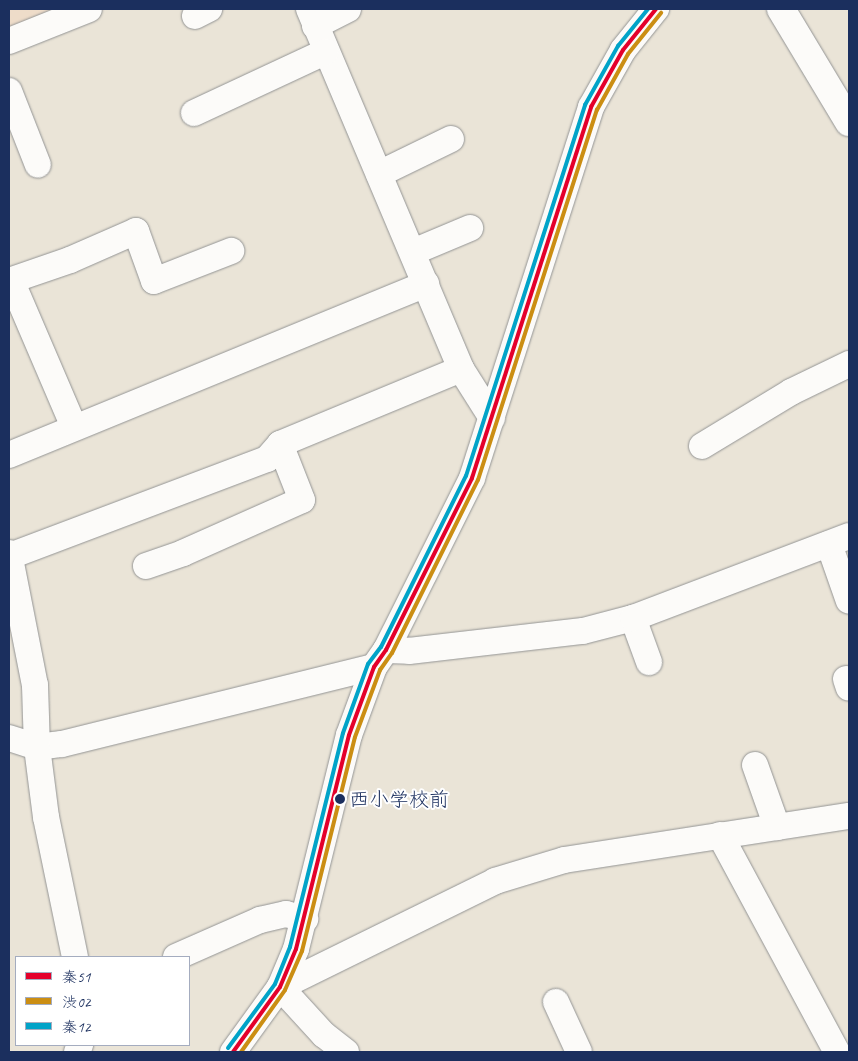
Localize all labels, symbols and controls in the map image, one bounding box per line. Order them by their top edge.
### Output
place label: 西小学校前 [349,787,449,811]
marker: 西小学校前 [335,794,345,804]
legend [15,956,190,1046]
text: 秦51 [62,968,91,987]
text: 渋02 [62,993,91,1012]
text: 秦12 [62,1018,91,1037]

